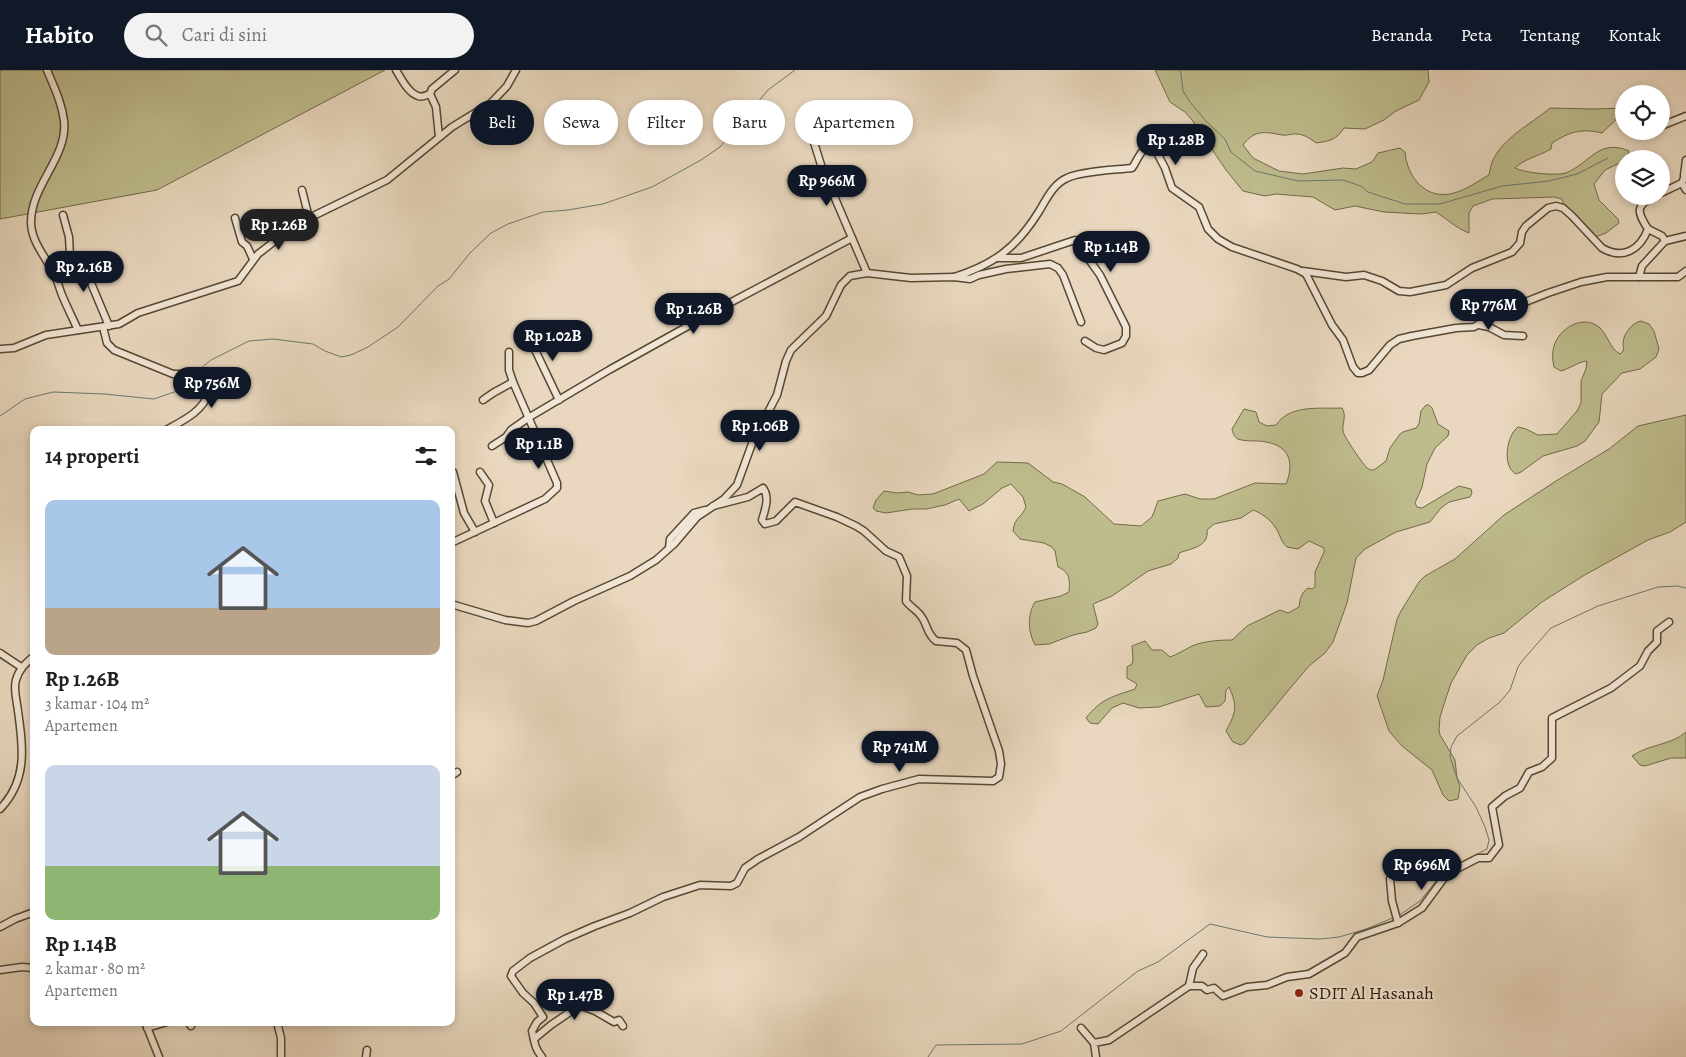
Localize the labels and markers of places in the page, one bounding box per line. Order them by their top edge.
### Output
pin: Rp 1.28B [1124,124,1228,166]
pin: Rp 966M [781,164,873,207]
pin: Rp 1.26B [227,208,331,251]
pin: Rp 1.14B [1059,230,1163,273]
pin: Rp 2.16B [32,250,136,293]
pin: Rp 776M [1443,288,1535,331]
pin: Rp 1.26B [642,292,746,335]
pin: Rp 1.02B [501,320,605,362]
pin: Rp 756M [166,366,258,409]
pin: Rp 1.06B [708,410,812,452]
pin: Rp 1.1B [493,428,585,470]
pin: Rp 741M [854,730,946,773]
pin: Rp 696M [1376,848,1468,891]
pin: Rp 1.47B [523,978,627,1021]
place label: SDIT Al Hasanah [1309,981,1434,1005]
marker: SDIT Al Hasanah [1293,987,1305,999]

